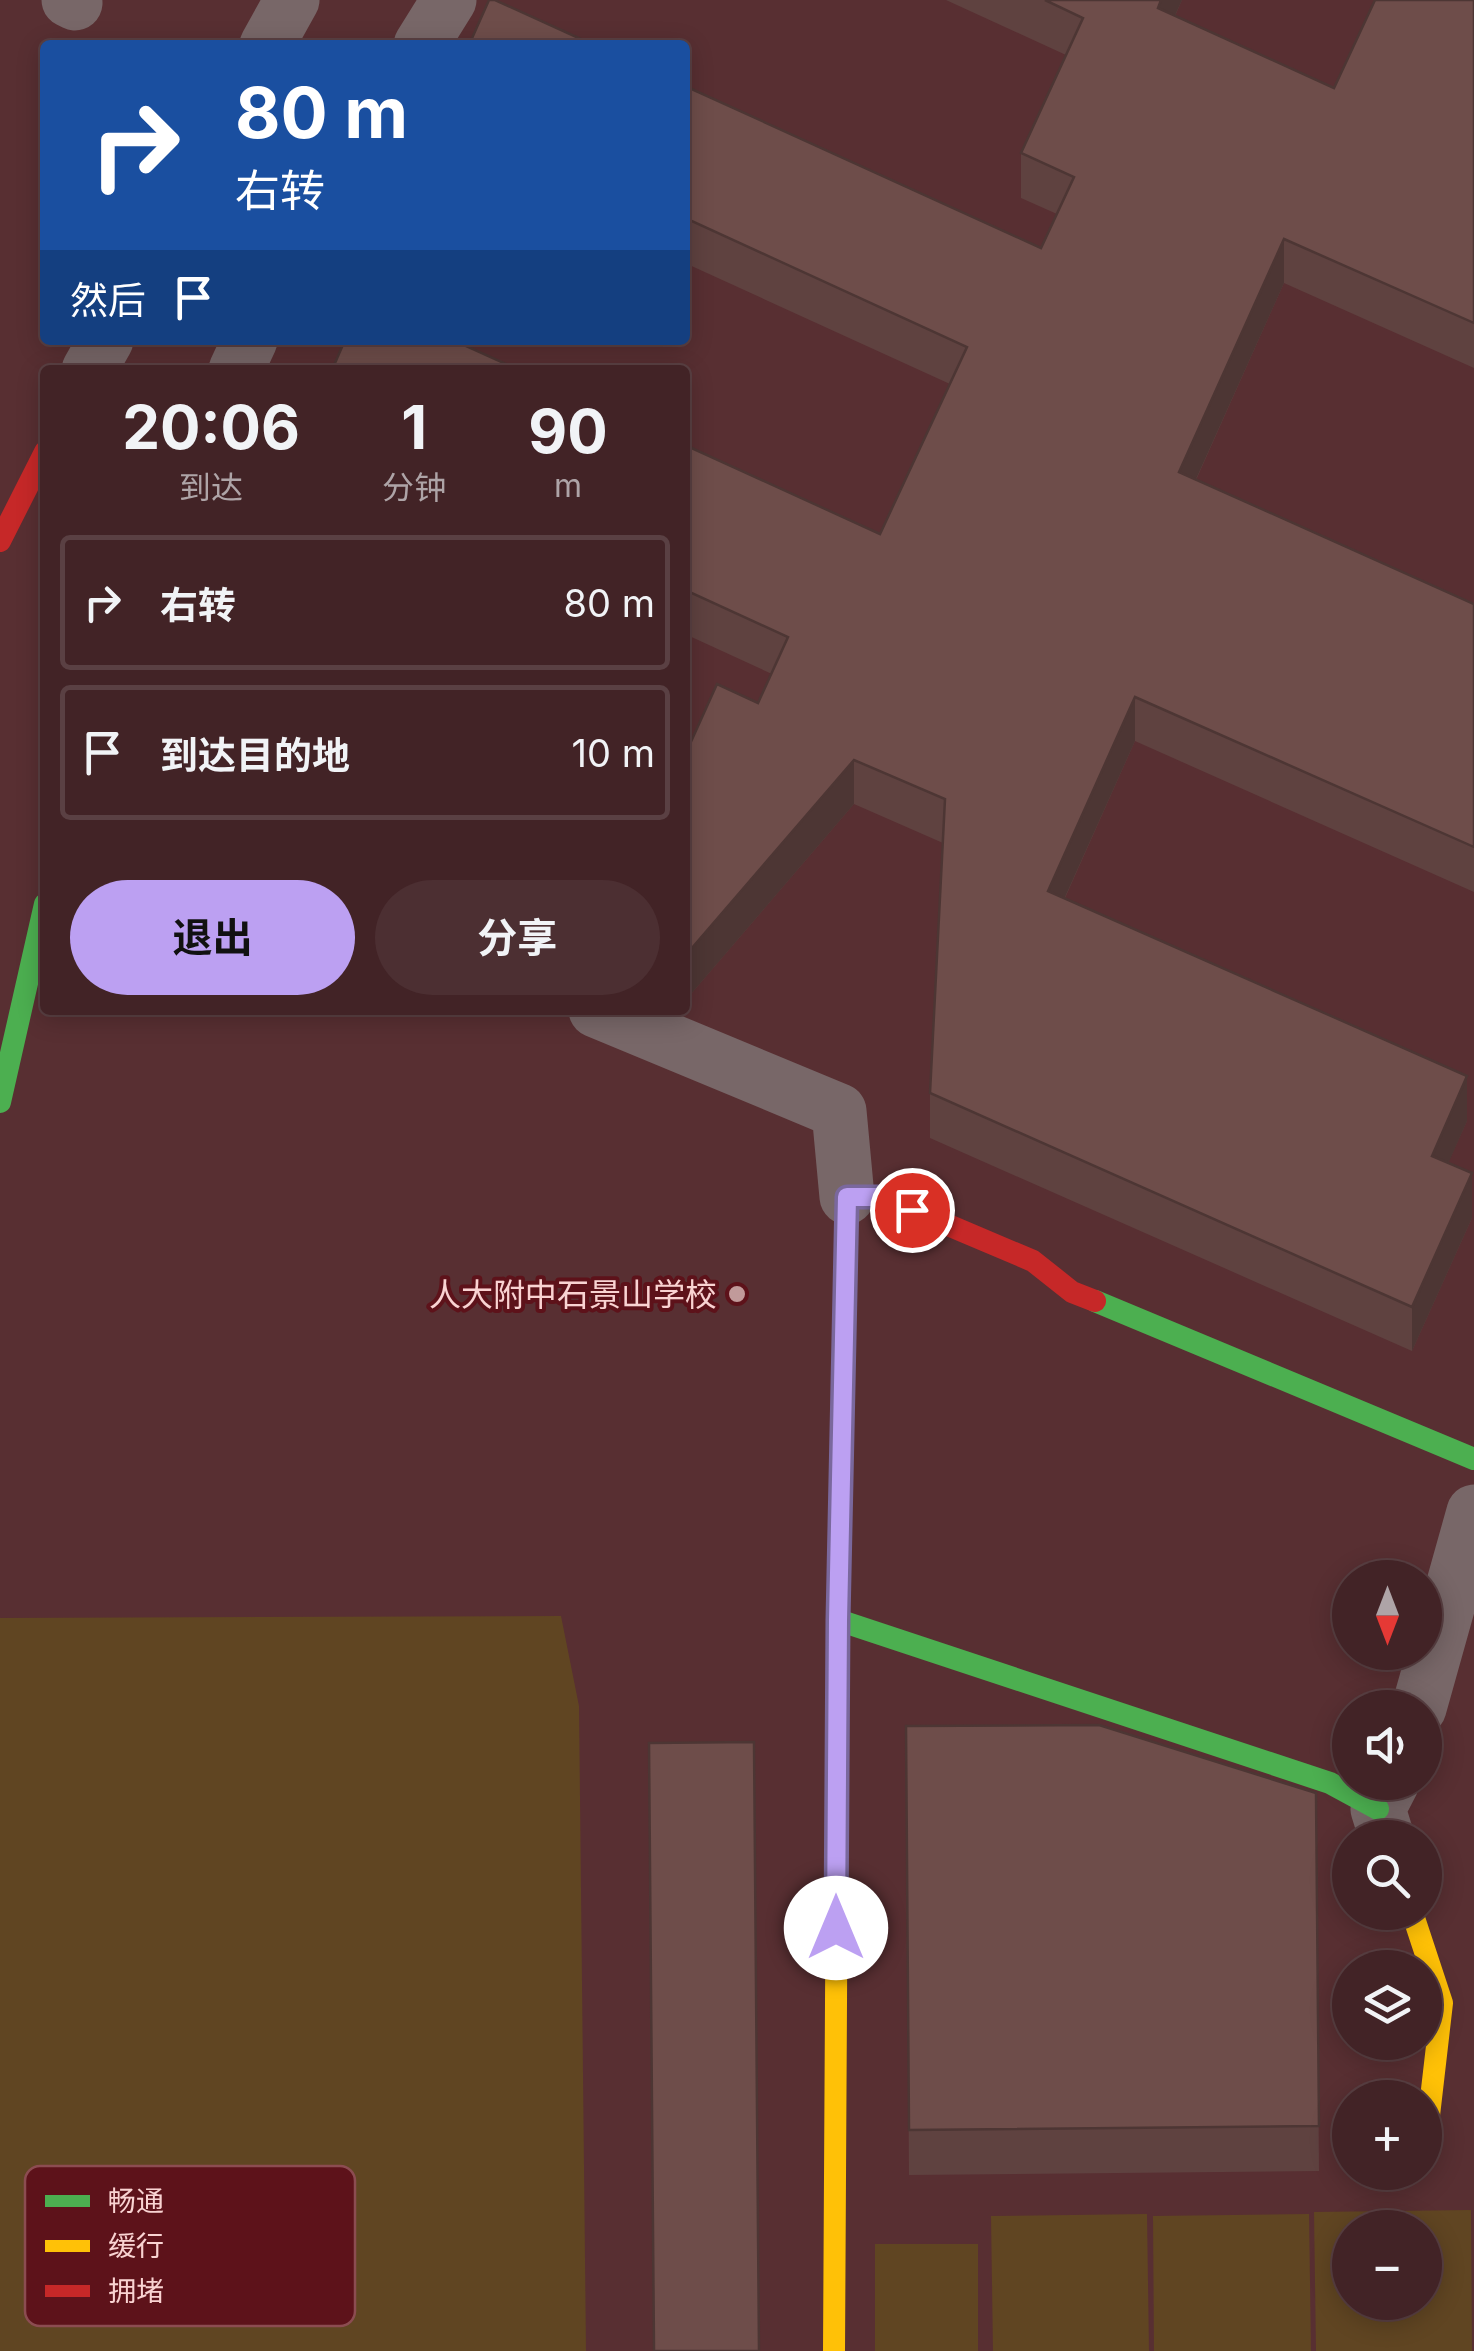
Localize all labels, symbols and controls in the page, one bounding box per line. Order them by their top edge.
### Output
text: 80 m [235,70,408,155]
icon: right [70,80,200,210]
text: 右转 [235,163,325,218]
icon: arrive [166,270,221,325]
text: 然后 [70,277,146,323]
text: 20:06 [122,391,300,463]
text: 1 [401,391,427,463]
text: 90 [528,395,608,467]
text: m [554,466,582,505]
text: 到达 [179,468,243,507]
text: 分钟 [382,468,446,507]
icon: right [75,575,130,630]
text: 80 m [564,580,655,626]
text: 右转 [160,582,236,628]
icon: arrive [75,725,130,780]
text: 10 m [572,730,655,776]
text: 到达目的地 [160,732,350,778]
button: 退出 [70,880,355,995]
button: 分享 [375,880,660,995]
pin [870,1168,955,1253]
icon: arrive [885,1183,940,1238]
place label: 人大附中石景山学校 [429,1275,717,1314]
marker: 人大附中石景山学校 [726,1283,748,1305]
north arrow [1332,1560,1442,1670]
map controls [1332,1560,1442,2320]
button: sound [1332,1690,1442,1800]
button: search [1332,1820,1442,1930]
position arrow [784,1876,888,1980]
button: layers [1332,1950,1442,2060]
button: + [1332,2080,1442,2190]
legend [25,2166,355,2326]
text: 畅通 [108,2184,164,2218]
button: − [1332,2210,1442,2320]
text: 缓行 [108,2229,164,2263]
text: 拥堵 [108,2274,164,2308]

